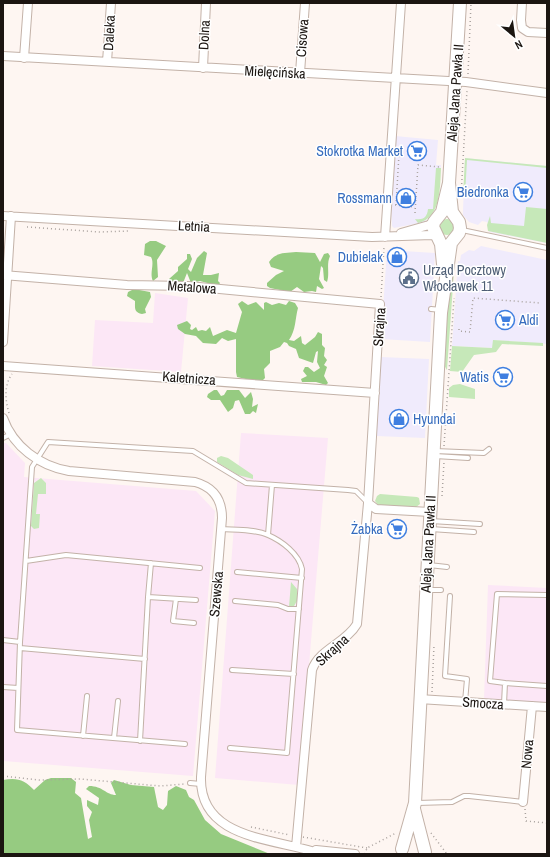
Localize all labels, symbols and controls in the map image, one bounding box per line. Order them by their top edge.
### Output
street label: Daleka [99,14,119,51]
north arrow [494,16,534,56]
street label: Cisowa [292,18,312,58]
street label: Dolna [194,19,214,50]
text: N [513,37,525,52]
street label: Aleja Jana Pawła II [443,44,467,143]
street label: Mielęcińska [244,61,307,83]
supermarket icon: Stokrotka Market [406,140,428,162]
place label: Stokrotka Market [316,142,403,160]
supermarket icon: Biedronka [512,181,534,203]
place label: Biedronka [457,183,510,201]
shop icon: Rossmann [395,187,417,209]
place label: Rossmann [337,189,392,207]
street label: Letnia [178,216,211,236]
shop icon: Dubielak [386,246,408,268]
place label: Dubielak [338,248,383,266]
place label: Urząd Pocztowy Włocławek 11 [423,261,506,295]
public building icon: Urząd Pocztowy Włocławek 11 [398,267,420,289]
street label: Metalowa [167,276,218,298]
street label: Skrajna [369,306,389,347]
supermarket icon: Aldi [494,309,516,331]
place label: Aldi [518,311,539,329]
supermarket icon: Watis [492,366,514,388]
street label: Kaletnicza [162,367,217,389]
place label: Watis [460,368,489,386]
shop icon: Hyundai [388,408,410,430]
place label: Hyundai [413,410,456,428]
street label: Aleja Jana Pawła II [416,495,440,594]
supermarket icon: Żabka [386,518,408,540]
place label: Żabka [351,520,384,538]
street label: Szewska [205,570,227,618]
street label: Skrajna [312,630,353,670]
street label: Smocza [462,693,505,713]
street label: Nowa [517,738,537,769]

